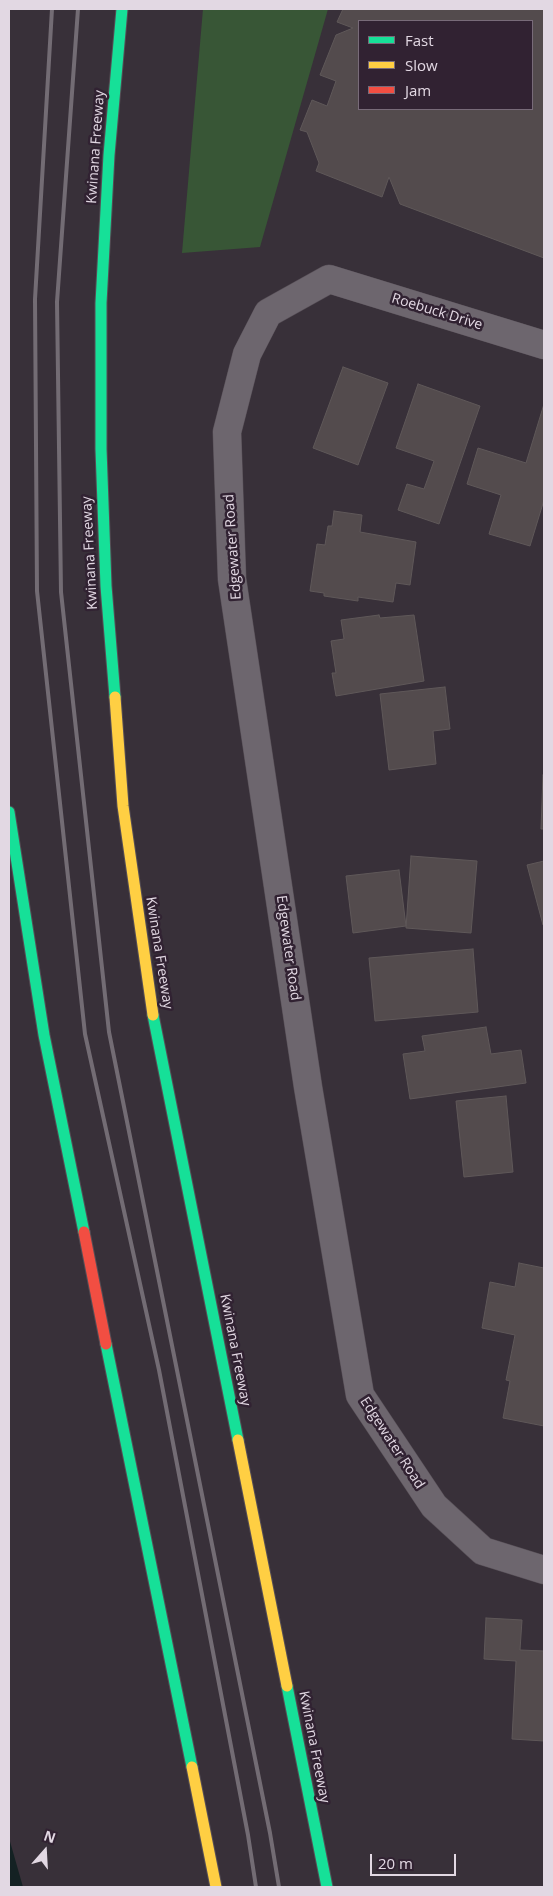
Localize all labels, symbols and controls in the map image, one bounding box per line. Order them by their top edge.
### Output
legend [358,20,533,110]
text: Fast [405,30,434,50]
text: Slow [405,55,438,75]
text: Jam [405,80,431,100]
street label: Kwinana Freeway [84,90,108,204]
street label: Roebuck Drive [390,290,484,334]
street label: Edgewater Road [221,494,245,600]
street label: Kwinana Freeway [79,496,101,610]
street label: Edgewater Road [272,894,304,1002]
street label: Kwinana Freeway [142,896,176,1010]
street label: Kwinana Freeway [216,1293,254,1407]
street label: Edgewater Road [356,1394,428,1492]
street label: Kwinana Freeway [295,1690,333,1804]
north arrow [20,1826,70,1876]
text: N [42,1826,59,1847]
scale bar [373,1844,459,1876]
text: 20 m [378,1853,413,1873]

